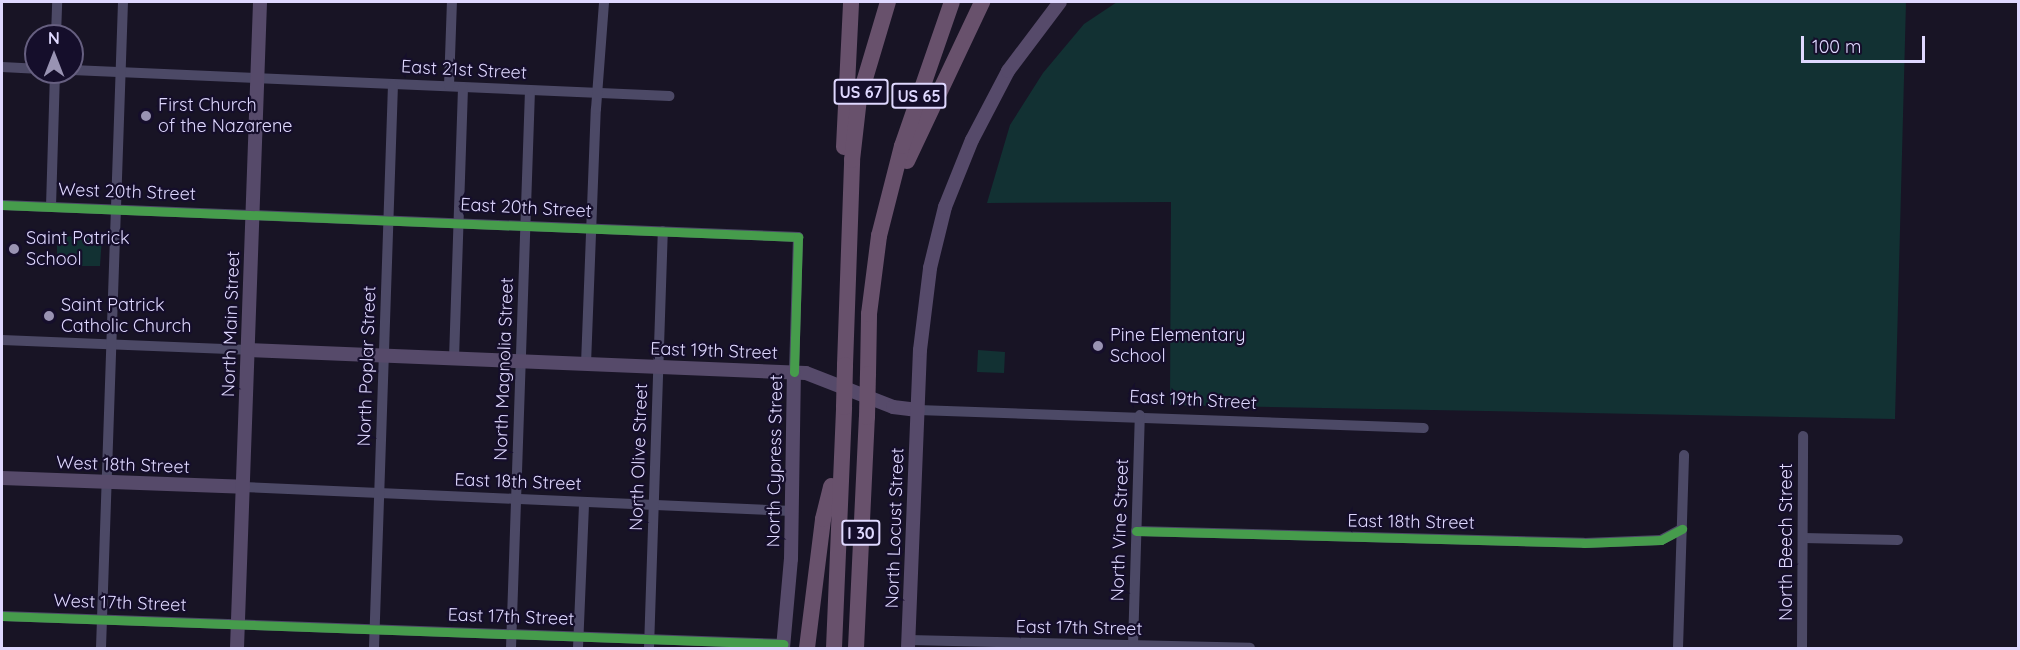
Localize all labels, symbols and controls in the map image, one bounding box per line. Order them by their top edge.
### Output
north arrow [24,24,84,84]
scale bar [1804,24,1928,62]
text: N [48,28,60,48]
text: 100 m [1812,35,1861,58]
street label: East 21st Street [401,56,527,84]
road number: US 67 [832,79,890,105]
road number: US 65 [890,83,948,109]
place label: First Church of the Nazarene [158,95,292,138]
marker: First Church of the Nazarene [139,109,153,123]
street label: West 20th Street [58,179,196,205]
street label: East 20th Street [460,194,592,222]
place label: Saint Patrick School [26,228,130,270]
marker: Saint Patrick School [7,242,21,256]
street label: North Main Street [218,251,244,397]
street label: North Magnolia Street [490,277,518,461]
street label: North Poplar Street [353,285,381,447]
place label: Saint Patrick Catholic Church [61,295,191,338]
marker: Saint Patrick Catholic Church [42,309,56,323]
place label: Pine Elementary School [1110,325,1246,368]
street label: East 19th Street [650,338,778,364]
marker: Pine Elementary School [1091,339,1105,353]
street label: North Cypress Street [763,374,787,548]
street label: North Olive Street [626,383,652,531]
street label: East 19th Street [1129,386,1257,414]
street label: North Locust Street [881,447,909,609]
street label: West 18th Street [56,452,190,478]
street label: North Vine Street [1107,458,1133,602]
street label: North Beech Street [1775,463,1797,621]
street label: East 18th Street [454,469,582,495]
street label: East 18th Street [1347,510,1475,534]
road number: I 30 [840,520,882,546]
street label: West 17th Street [53,590,187,616]
street label: East 17th Street [447,604,575,630]
street label: East 17th Street [1015,616,1143,640]

